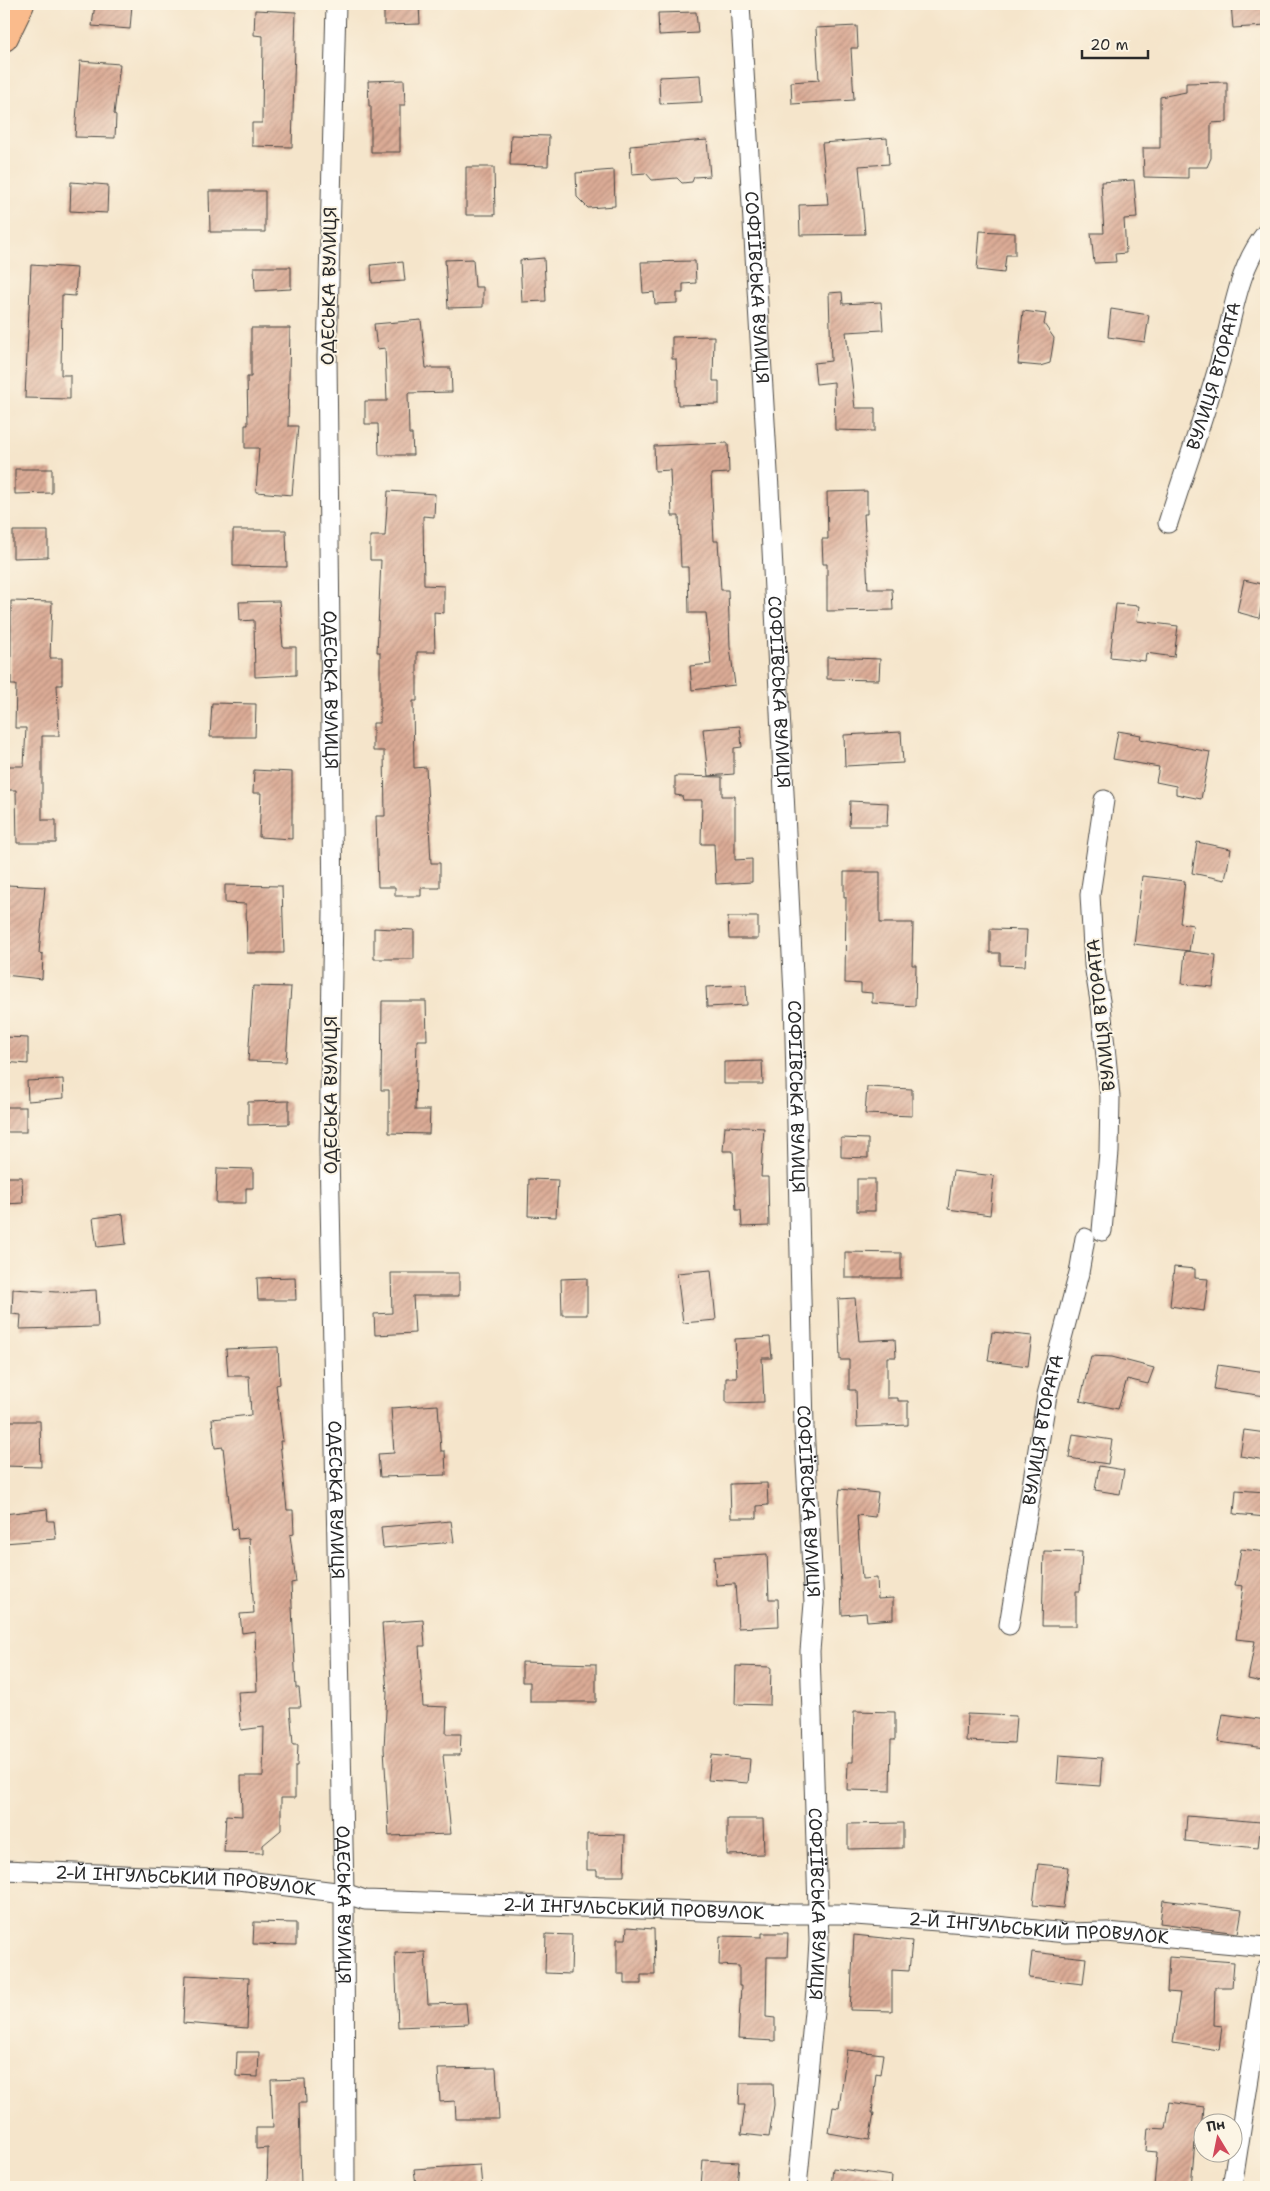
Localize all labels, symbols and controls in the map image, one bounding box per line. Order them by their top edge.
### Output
scale bar [1082,28,1149,60]
text: 20 m [1090,35,1129,55]
street label: СОФІЇВСЬКА ВУЛИЦЯ [739,191,775,384]
street label: ОДЕСЬКА ВУЛИЦЯ [316,206,342,366]
street label: ВУЛИЦЯ ВТОРАТА [1181,300,1246,453]
street label: СОФІЇВСЬКА ВУЛИЦЯ [762,595,796,789]
street label: ОДЕСЬКА ВУЛИЦЯ [318,610,343,769]
street label: ВУЛИЦЯ ВТОРАТА [1081,938,1121,1092]
street label: СОФІЇВСЬКА ВУЛИЦЯ [782,1000,811,1193]
street label: ОДЕСЬКА ВУЛИЦЯ [319,1016,343,1174]
street label: ВУЛИЦЯ ВТОРАТА [1017,1352,1069,1507]
street label: СОФІЇВСЬКА ВУЛИЦЯ [791,1405,826,1598]
street label: ОДЕСЬКА ВУЛИЦЯ [322,1420,350,1579]
street label: СОФІЇВСЬКА ВУЛИЦЯ [803,1807,831,2001]
street label: ОДЕСЬКА ВУЛИЦЯ [331,1825,356,1984]
street label: 2-Й ІНГУЛЬСЬКИЙ ПРОВУЛОК [55,1860,318,1901]
street label: 2-Й ІНГУЛЬСЬКИЙ ПРОВУЛОК [503,1893,765,1925]
street label: 2-Й ІНГУЛЬСЬКИЙ ПРОВУЛОК [908,1907,1171,1950]
north arrow [1192,2114,1242,2164]
text: Пн [1205,2115,1226,2136]

